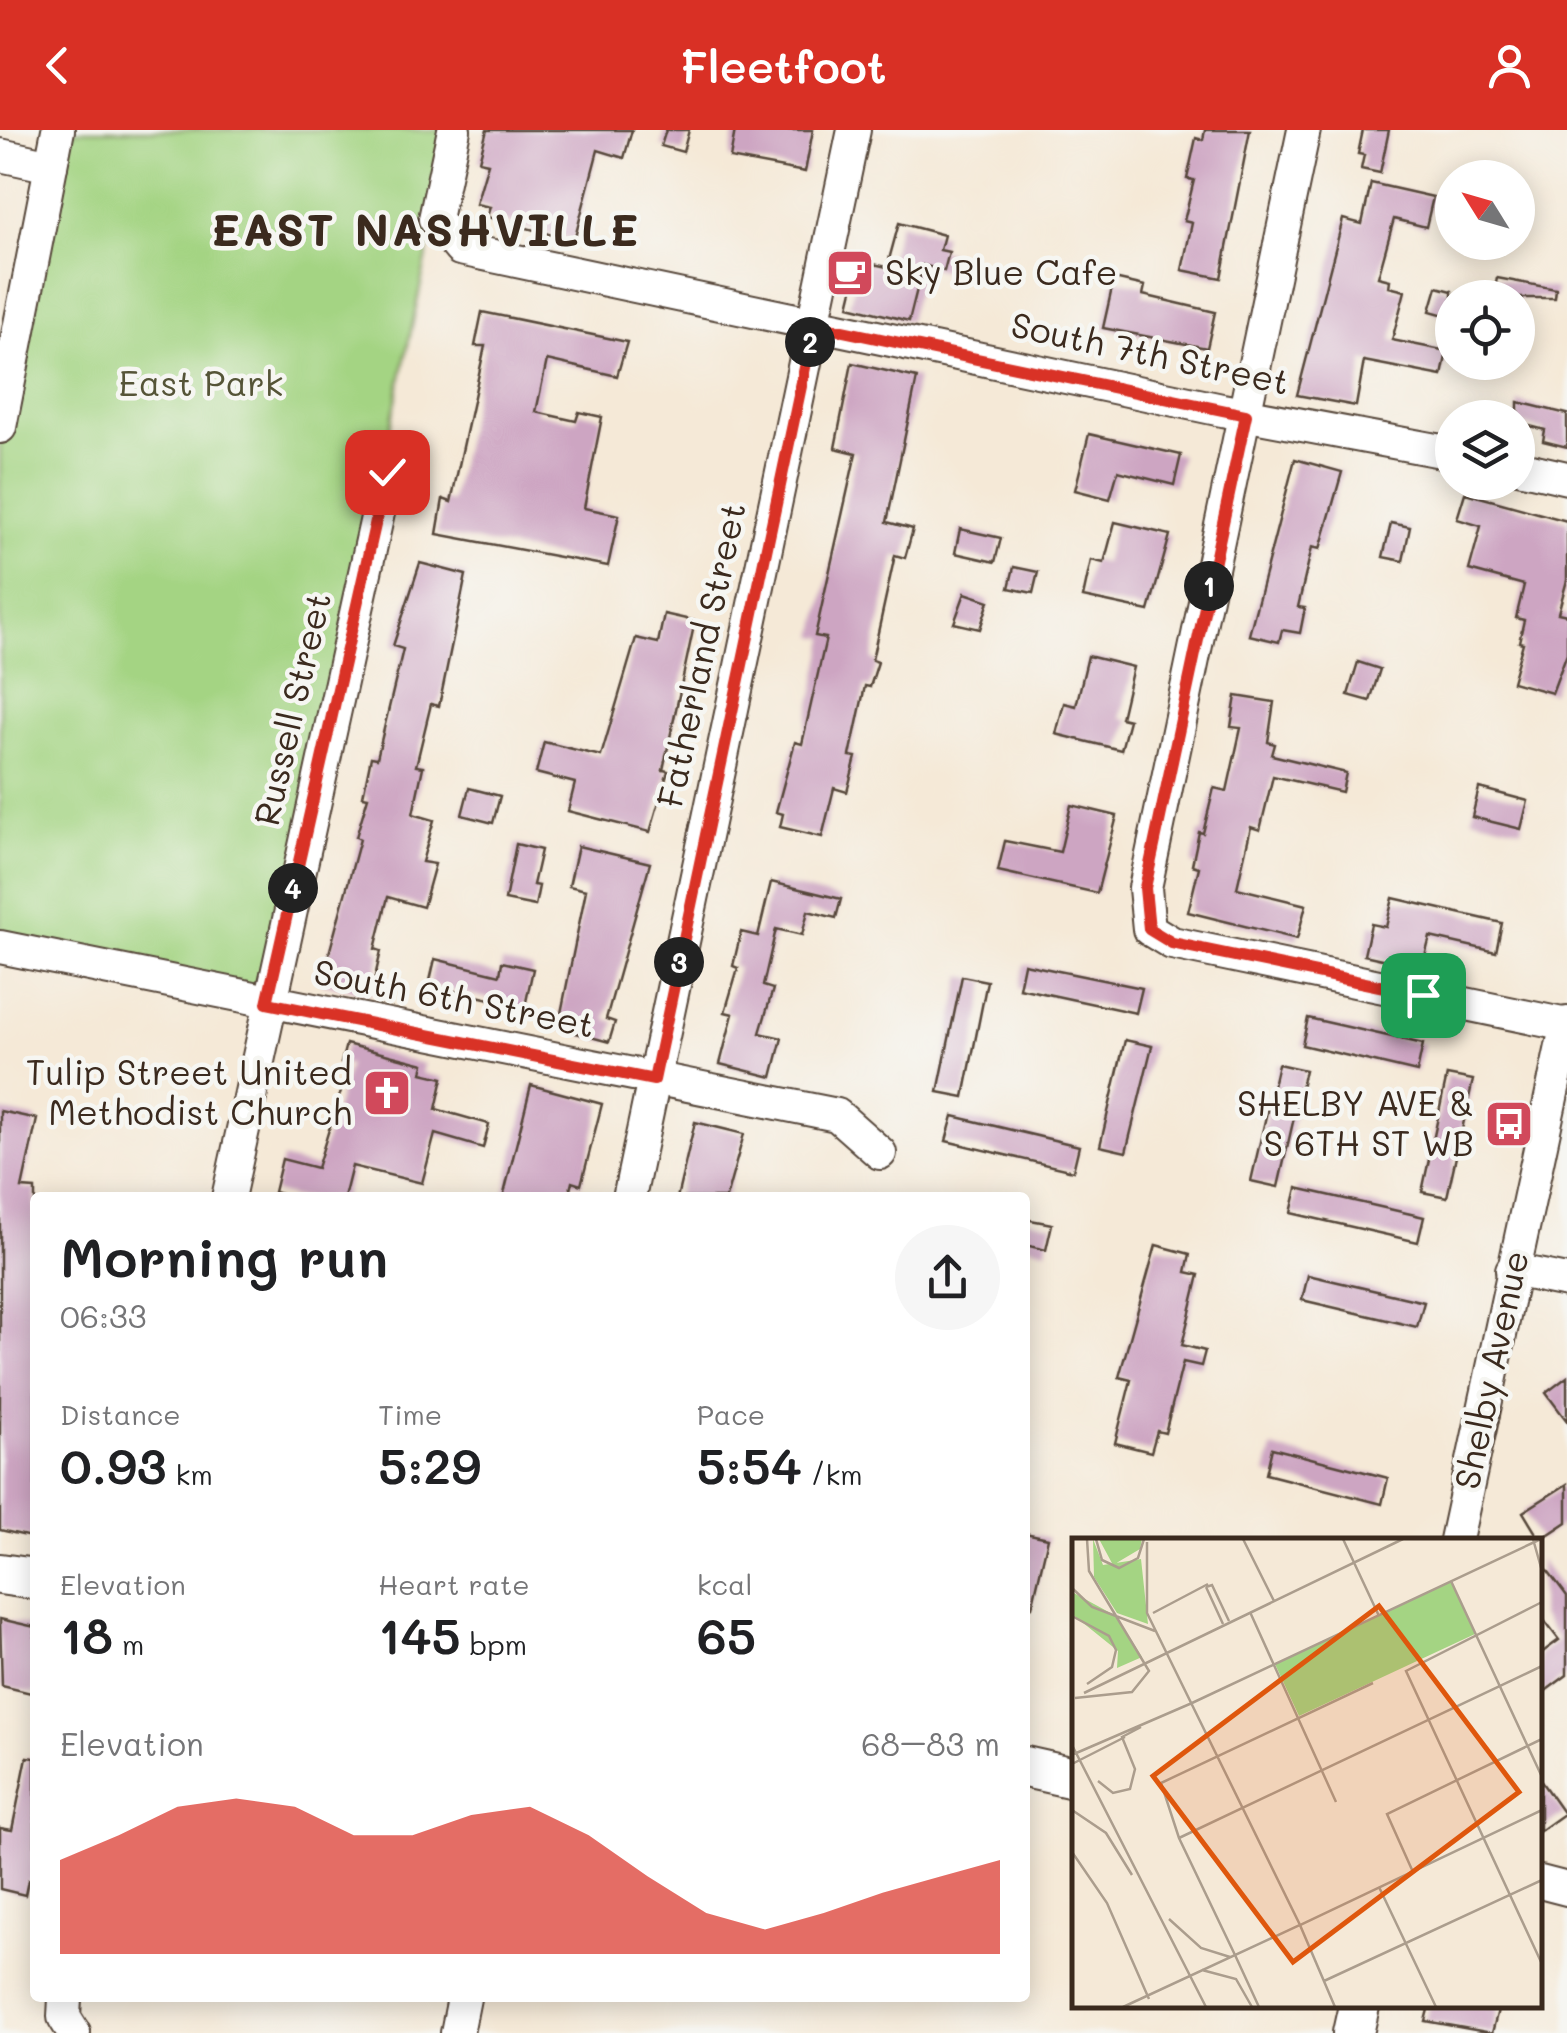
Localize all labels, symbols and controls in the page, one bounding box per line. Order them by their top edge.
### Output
text: Fleetfoot [680,36,887,94]
icon: back [30,38,85,93]
icon: person [1482,38,1537,93]
north arrow [1435,160,1535,260]
map controls [1435,160,1535,500]
district label: EAST NASHVILLE [211,199,641,257]
cafe icon: Sky Blue Cafe [824,247,876,299]
place label: Sky Blue Cafe [885,248,1117,294]
button: locate [1435,280,1535,380]
street label: South 7th Street [1007,300,1294,404]
pin: 2 [785,317,835,367]
text: 2 [802,324,818,360]
park label: East Park [119,359,283,405]
button: layers [1435,400,1535,500]
pin [345,430,430,515]
icon: check [360,445,415,500]
street label: Fatherland Street [645,498,755,811]
pin: 1 [1184,561,1234,611]
text: 1 [1203,568,1215,604]
street label: Russell Street [242,588,340,829]
pin: 4 [268,863,318,913]
text: 4 [284,870,302,906]
pin: 3 [654,937,704,987]
text: 3 [671,944,687,980]
street label: South 6th Street [310,947,599,1047]
pin [1381,953,1466,1038]
icon: arrive [1396,968,1451,1023]
place label: Tulip Street United Methodist Church [26,1048,352,1134]
church icon: Tulip Street United Methodist Church [361,1067,413,1119]
place label: SHELBY AVE & S 6TH ST WB [1237,1079,1474,1165]
bus stop icon: SHELBY AVE & S 6TH ST WB [1483,1098,1535,1150]
text: Morning run [60,1220,388,1292]
button: share [895,1225,1000,1330]
street label: Shelby Avenue [1442,1246,1538,1493]
text: 06:33 [60,1294,147,1336]
text: Distance [60,1396,181,1432]
text: Time [378,1396,442,1432]
text: Pace [697,1396,765,1432]
text: 0.93 [60,1432,167,1498]
text: 5:29 [378,1432,481,1498]
text: 5:54 [697,1432,802,1498]
text: km [167,1456,213,1492]
text: /km [802,1456,863,1492]
inset map [1072,1538,1542,2008]
text: Elevation [60,1566,186,1602]
text: Heart rate [378,1566,530,1602]
text: kcal [697,1566,752,1602]
text: 18 [60,1602,113,1668]
text: 145 [378,1602,461,1668]
text: 65 [697,1602,756,1668]
text: m [113,1626,144,1662]
text: bpm [461,1626,527,1662]
text: Elevation [60,1722,204,1764]
text: 68–83 m [861,1722,1000,1764]

